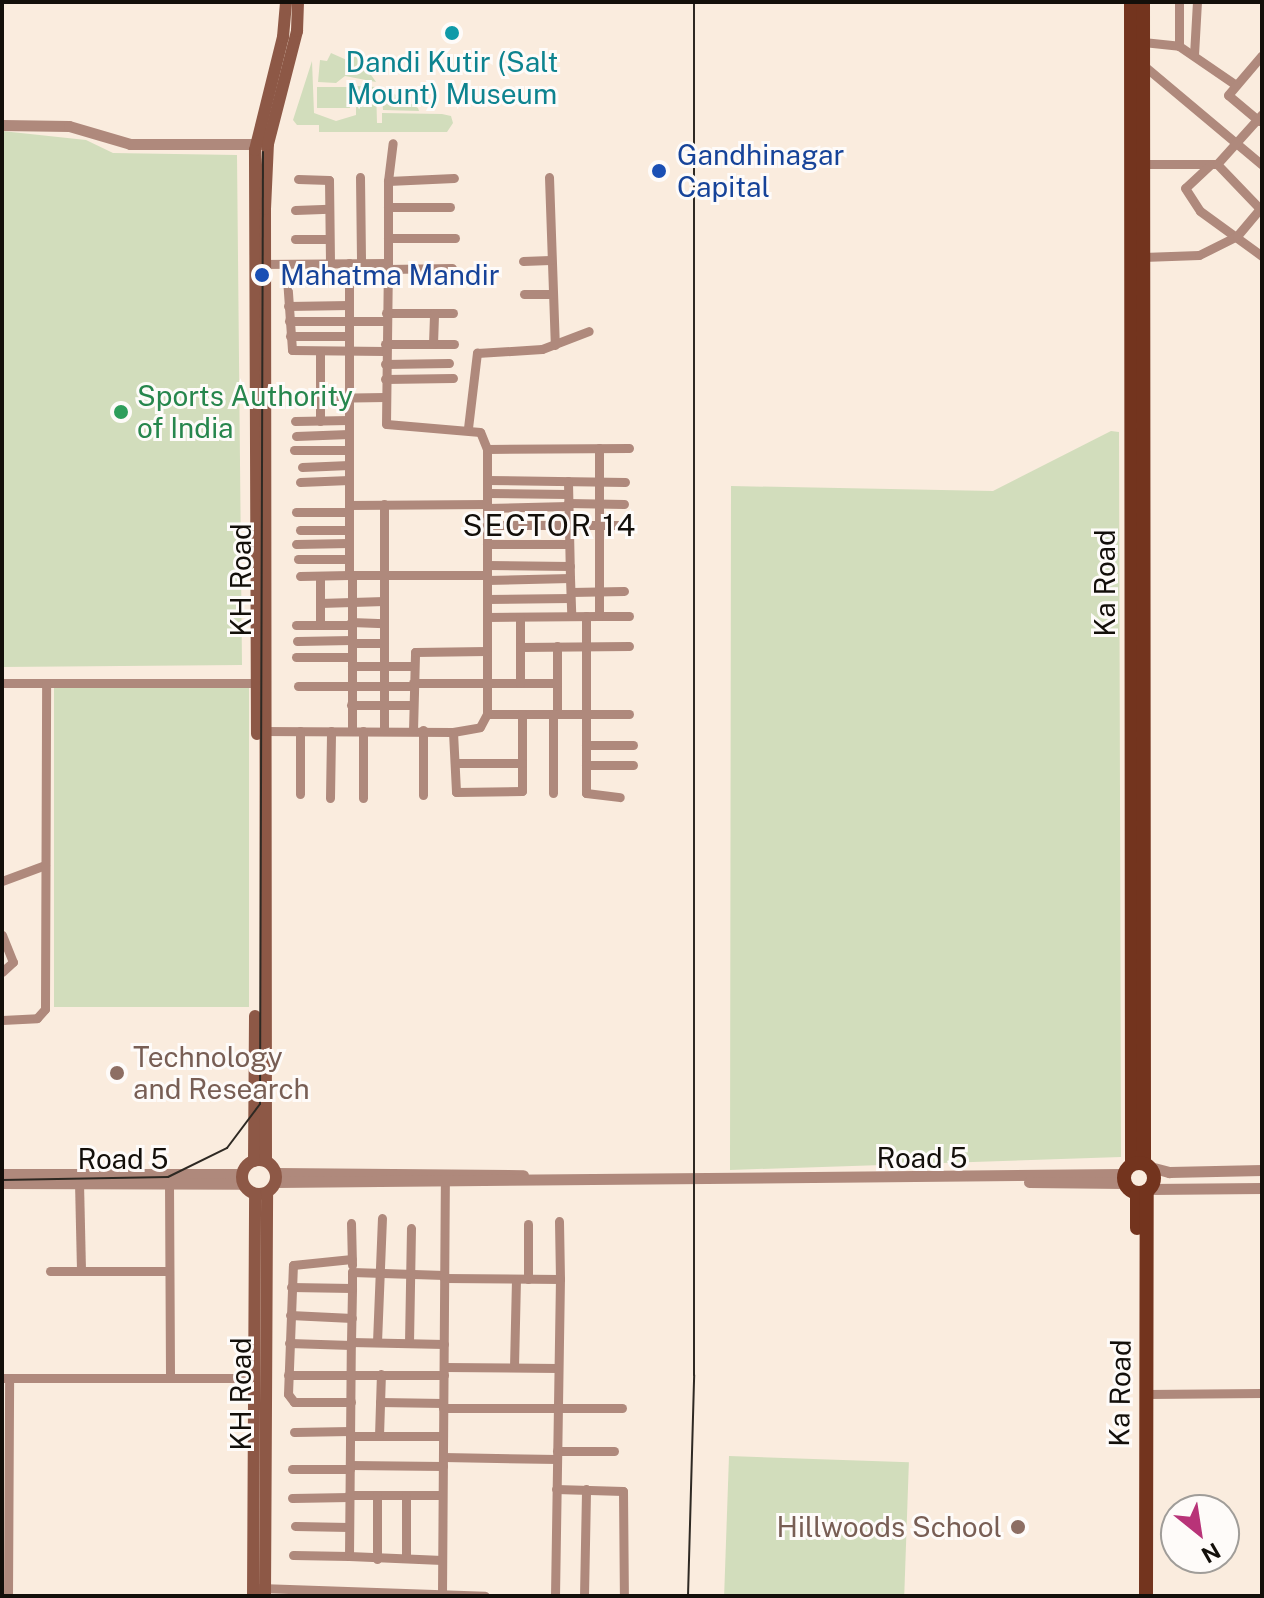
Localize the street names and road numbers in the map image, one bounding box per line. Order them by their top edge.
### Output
street label: KH Road [224,523,258,637]
street label: Ka Road [1088,529,1122,637]
street label: Road 5 [876,1141,968,1175]
street label: Road 5 [77,1142,169,1176]
street label: KH Road [224,1337,258,1451]
street label: Ka Road [1102,1339,1138,1447]

